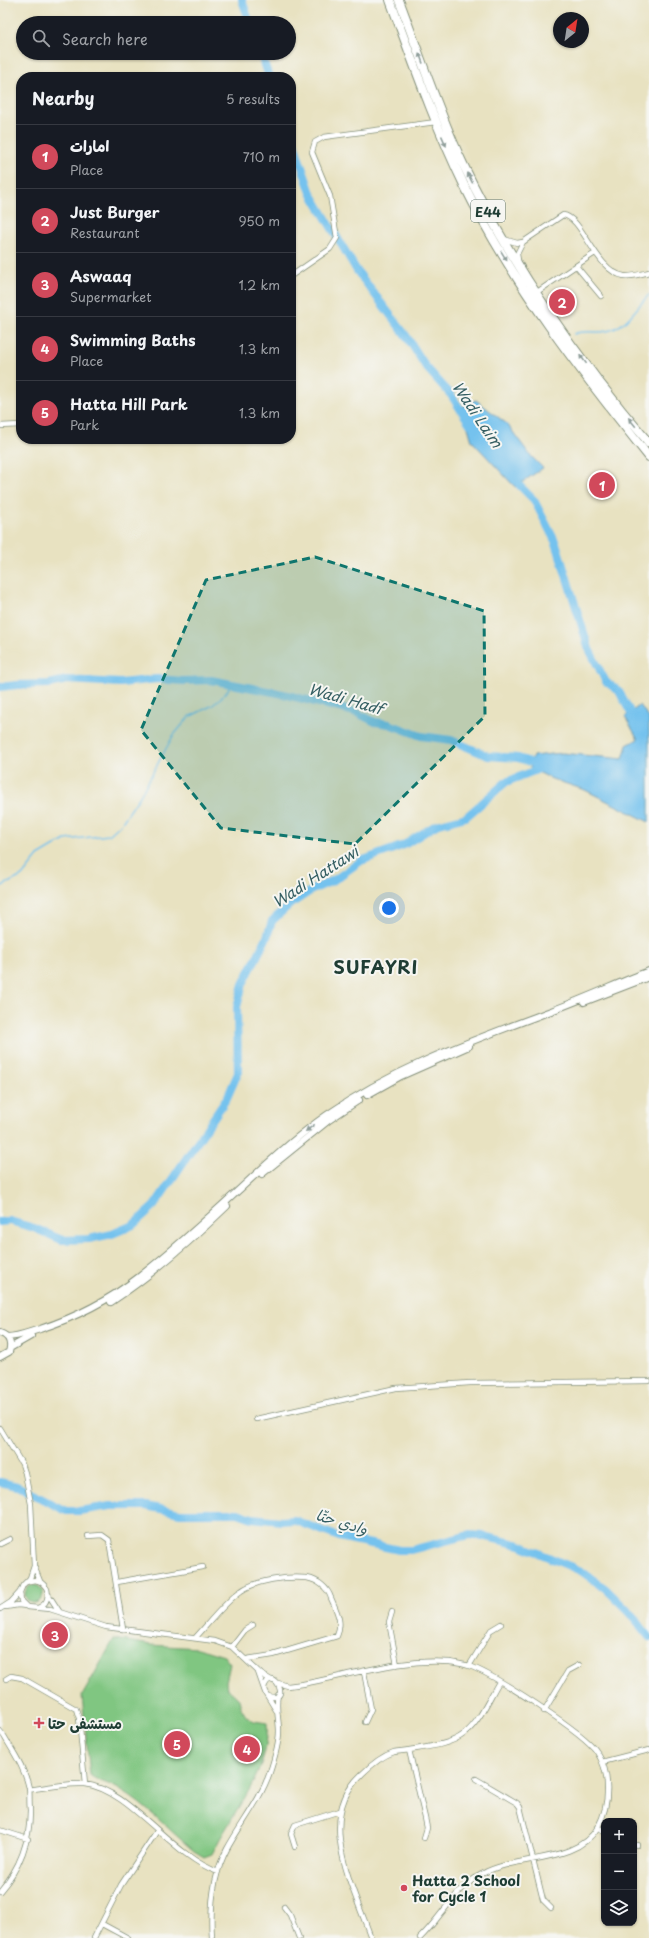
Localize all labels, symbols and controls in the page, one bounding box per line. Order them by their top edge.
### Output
north arrow [553,12,589,48]
search box [16,16,296,60]
icon: search [30,27,52,49]
text: Search here [62,27,148,50]
one-way arrow [417,51,423,63]
text: Nearby [32,85,94,111]
text: 5 results [226,89,280,108]
text: امارات [70,134,109,157]
one-way arrow [441,135,447,146]
text: 1 [42,147,48,166]
text: 710 m [243,147,280,166]
text: Place [70,160,103,179]
one-way arrow [467,172,473,183]
text: Just Burger [70,200,160,223]
road number: E44 [471,200,505,222]
text: 2 [40,211,50,230]
text: 950 m [239,211,280,230]
text: Restaurant [70,223,140,242]
one-way arrow [500,250,507,262]
text: Aswaaq [70,264,132,287]
text: 3 [41,275,49,294]
text: 1.2 km [239,275,280,294]
text: Supermarket [70,287,152,306]
pin: 2 [549,287,575,317]
text: Swimming Baths [70,328,196,351]
text: 4 [41,339,49,358]
text: 1.3 km [239,339,280,358]
text: Place [70,351,103,370]
one-way arrow [579,354,587,365]
water label: Wadi Laim [447,376,509,452]
text: Hatta Hill Park [70,392,188,415]
text: 5 [41,403,49,422]
text: 1.3 km [239,403,280,422]
text: Park [70,415,99,434]
one-way arrow [627,417,636,428]
pin: 1 [589,470,615,500]
water label: Wadi Hadf [306,676,390,721]
water label: Wadi Hattawi [267,838,365,912]
your location [379,898,399,918]
district label: SUFAYRI [334,953,418,980]
one-way arrow [304,1124,315,1132]
water label: وادي حتّا [313,1502,371,1541]
pin: 3 [42,1620,68,1650]
place label: مستشفى حتا [48,1713,122,1734]
marker: مستشفى حتا [33,1717,45,1729]
pin: 5 [164,1729,190,1759]
pin: 4 [234,1734,260,1764]
map controls [601,1818,637,1926]
button: + [601,1818,637,1854]
button: − [601,1854,637,1890]
place label: Hatta 2 School for Cycle 1 [412,1870,520,1907]
marker: Hatta 2 School for Cycle 1 [399,1883,409,1893]
button: layers [601,1890,637,1926]

